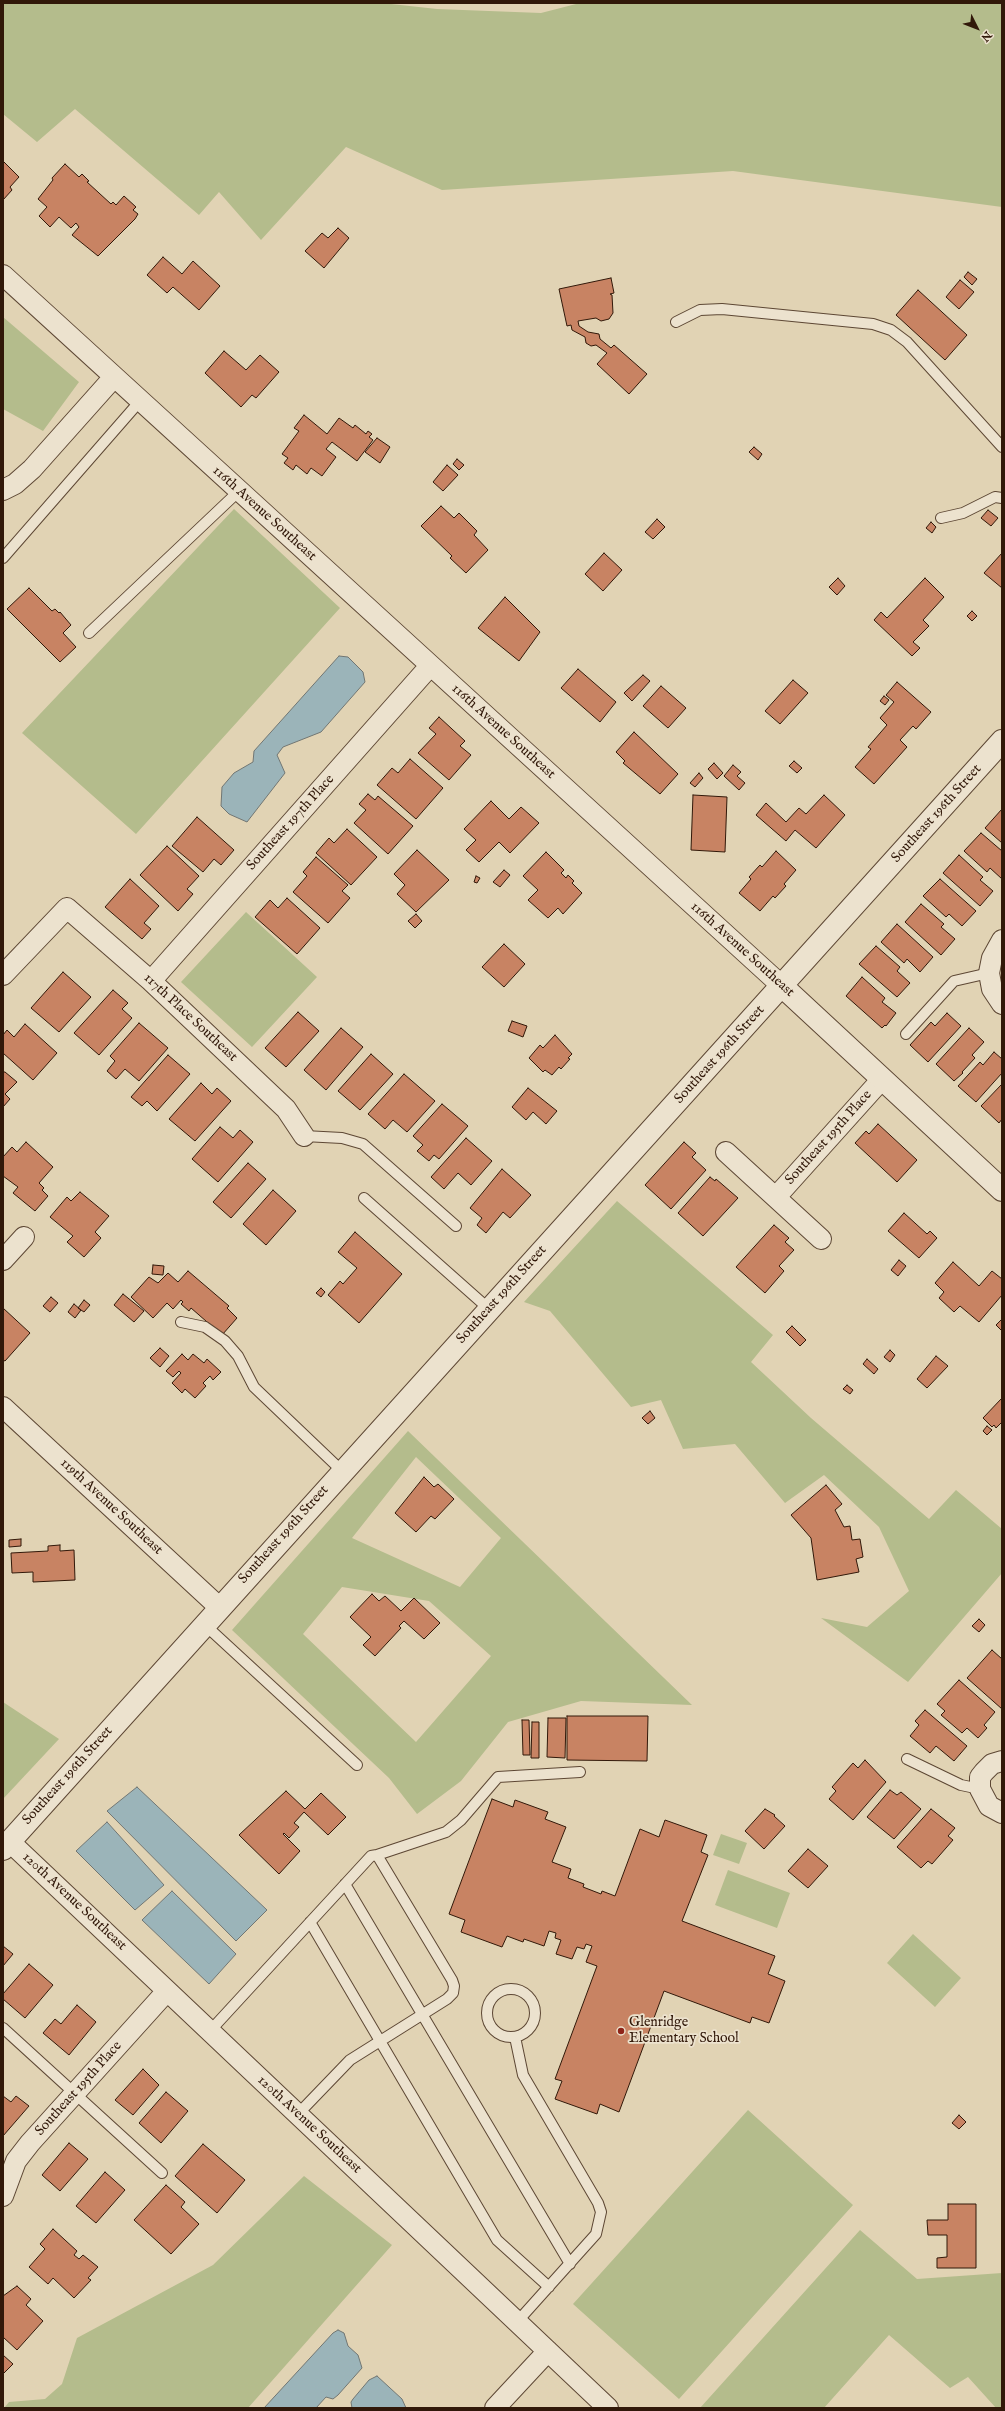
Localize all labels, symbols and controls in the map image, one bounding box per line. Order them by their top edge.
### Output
north arrow [957,8,997,48]
text: N [978,28,994,44]
street label: 116th Avenue Southeast [209,463,319,565]
street label: 116th Avenue Southeast [448,681,558,783]
street label: Southeast 196th Street [888,761,986,867]
street label: Southeast 197th Place [244,772,338,874]
street label: 116th Avenue Southeast [687,899,797,1001]
street label: 117th Place Southeast [140,970,240,1066]
street label: Southeast 196th Street [671,1002,769,1108]
street label: Southeast 195th Place [782,1087,876,1189]
street label: Southeast 196th Street [453,1242,551,1348]
street label: 119th Avenue Southeast [56,1455,166,1559]
street label: Southeast 196th Street [235,1482,333,1588]
street label: Southeast 196th Street [19,1723,117,1829]
street label: 120th Avenue Southeast [18,1849,130,1955]
place label: Glenridge Elementary School [629,2015,739,2048]
marker: Glenridge Elementary School [616,2026,626,2036]
street label: Southeast 195th Place [32,2038,126,2140]
street label: 120th Avenue Southeast [253,2072,365,2178]

